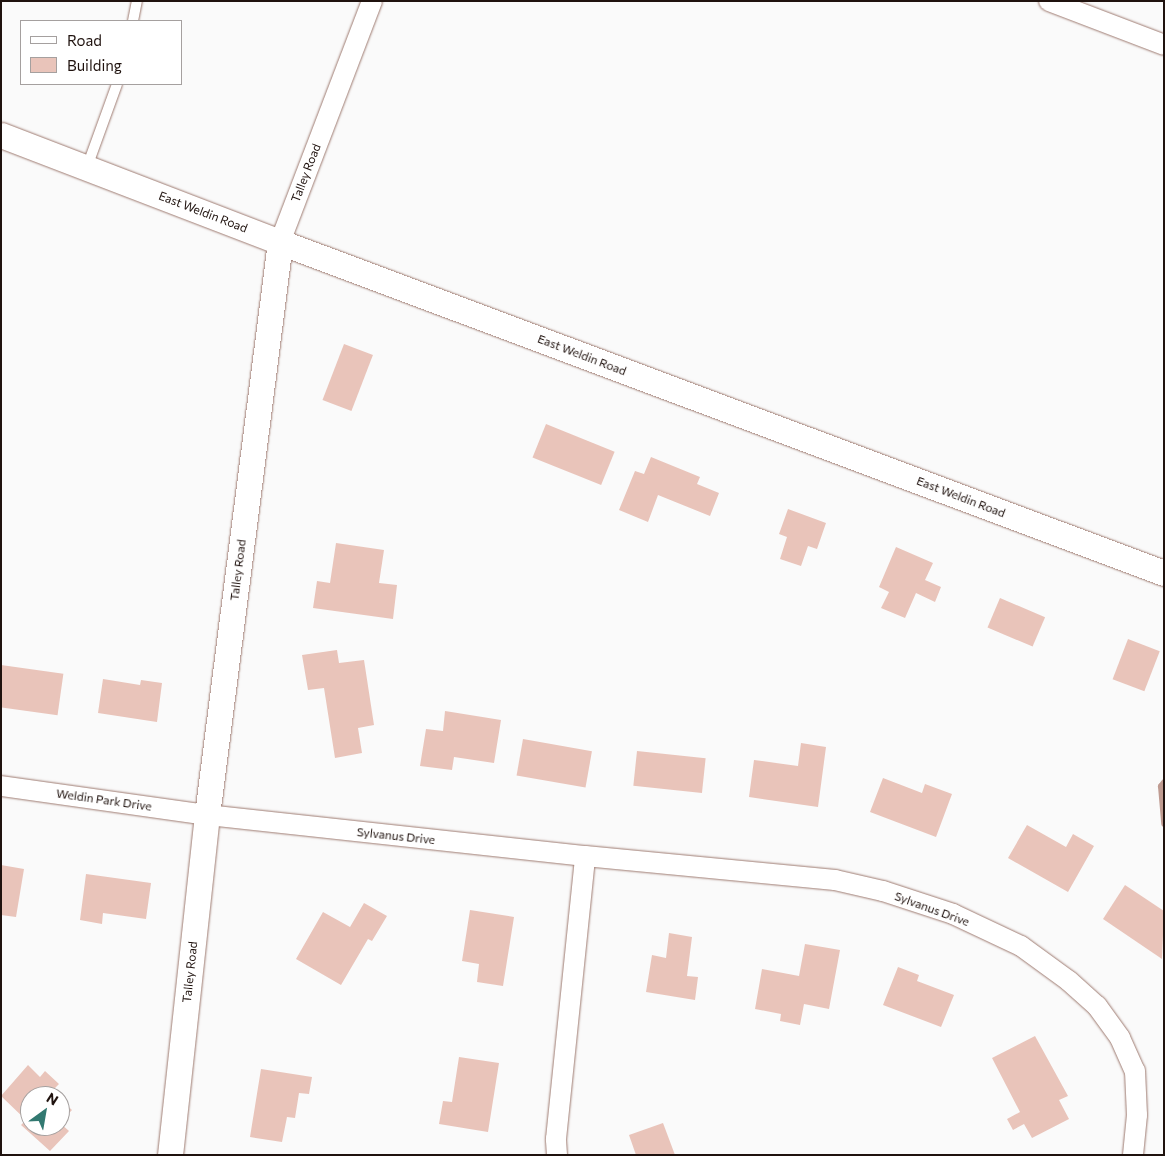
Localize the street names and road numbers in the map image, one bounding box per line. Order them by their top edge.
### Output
street label: Talley Road [288,142,324,204]
street label: East Weldin Road [157,188,249,236]
street label: East Weldin Road [536,331,628,379]
street label: East Weldin Road [915,473,1007,521]
street label: Talley Road [227,538,249,602]
street label: Weldin Park Drive [55,786,153,814]
street label: Sylvanus Drive [356,825,436,847]
street label: Sylvanus Drive [893,889,971,929]
street label: Talley Road [180,941,200,1003]

